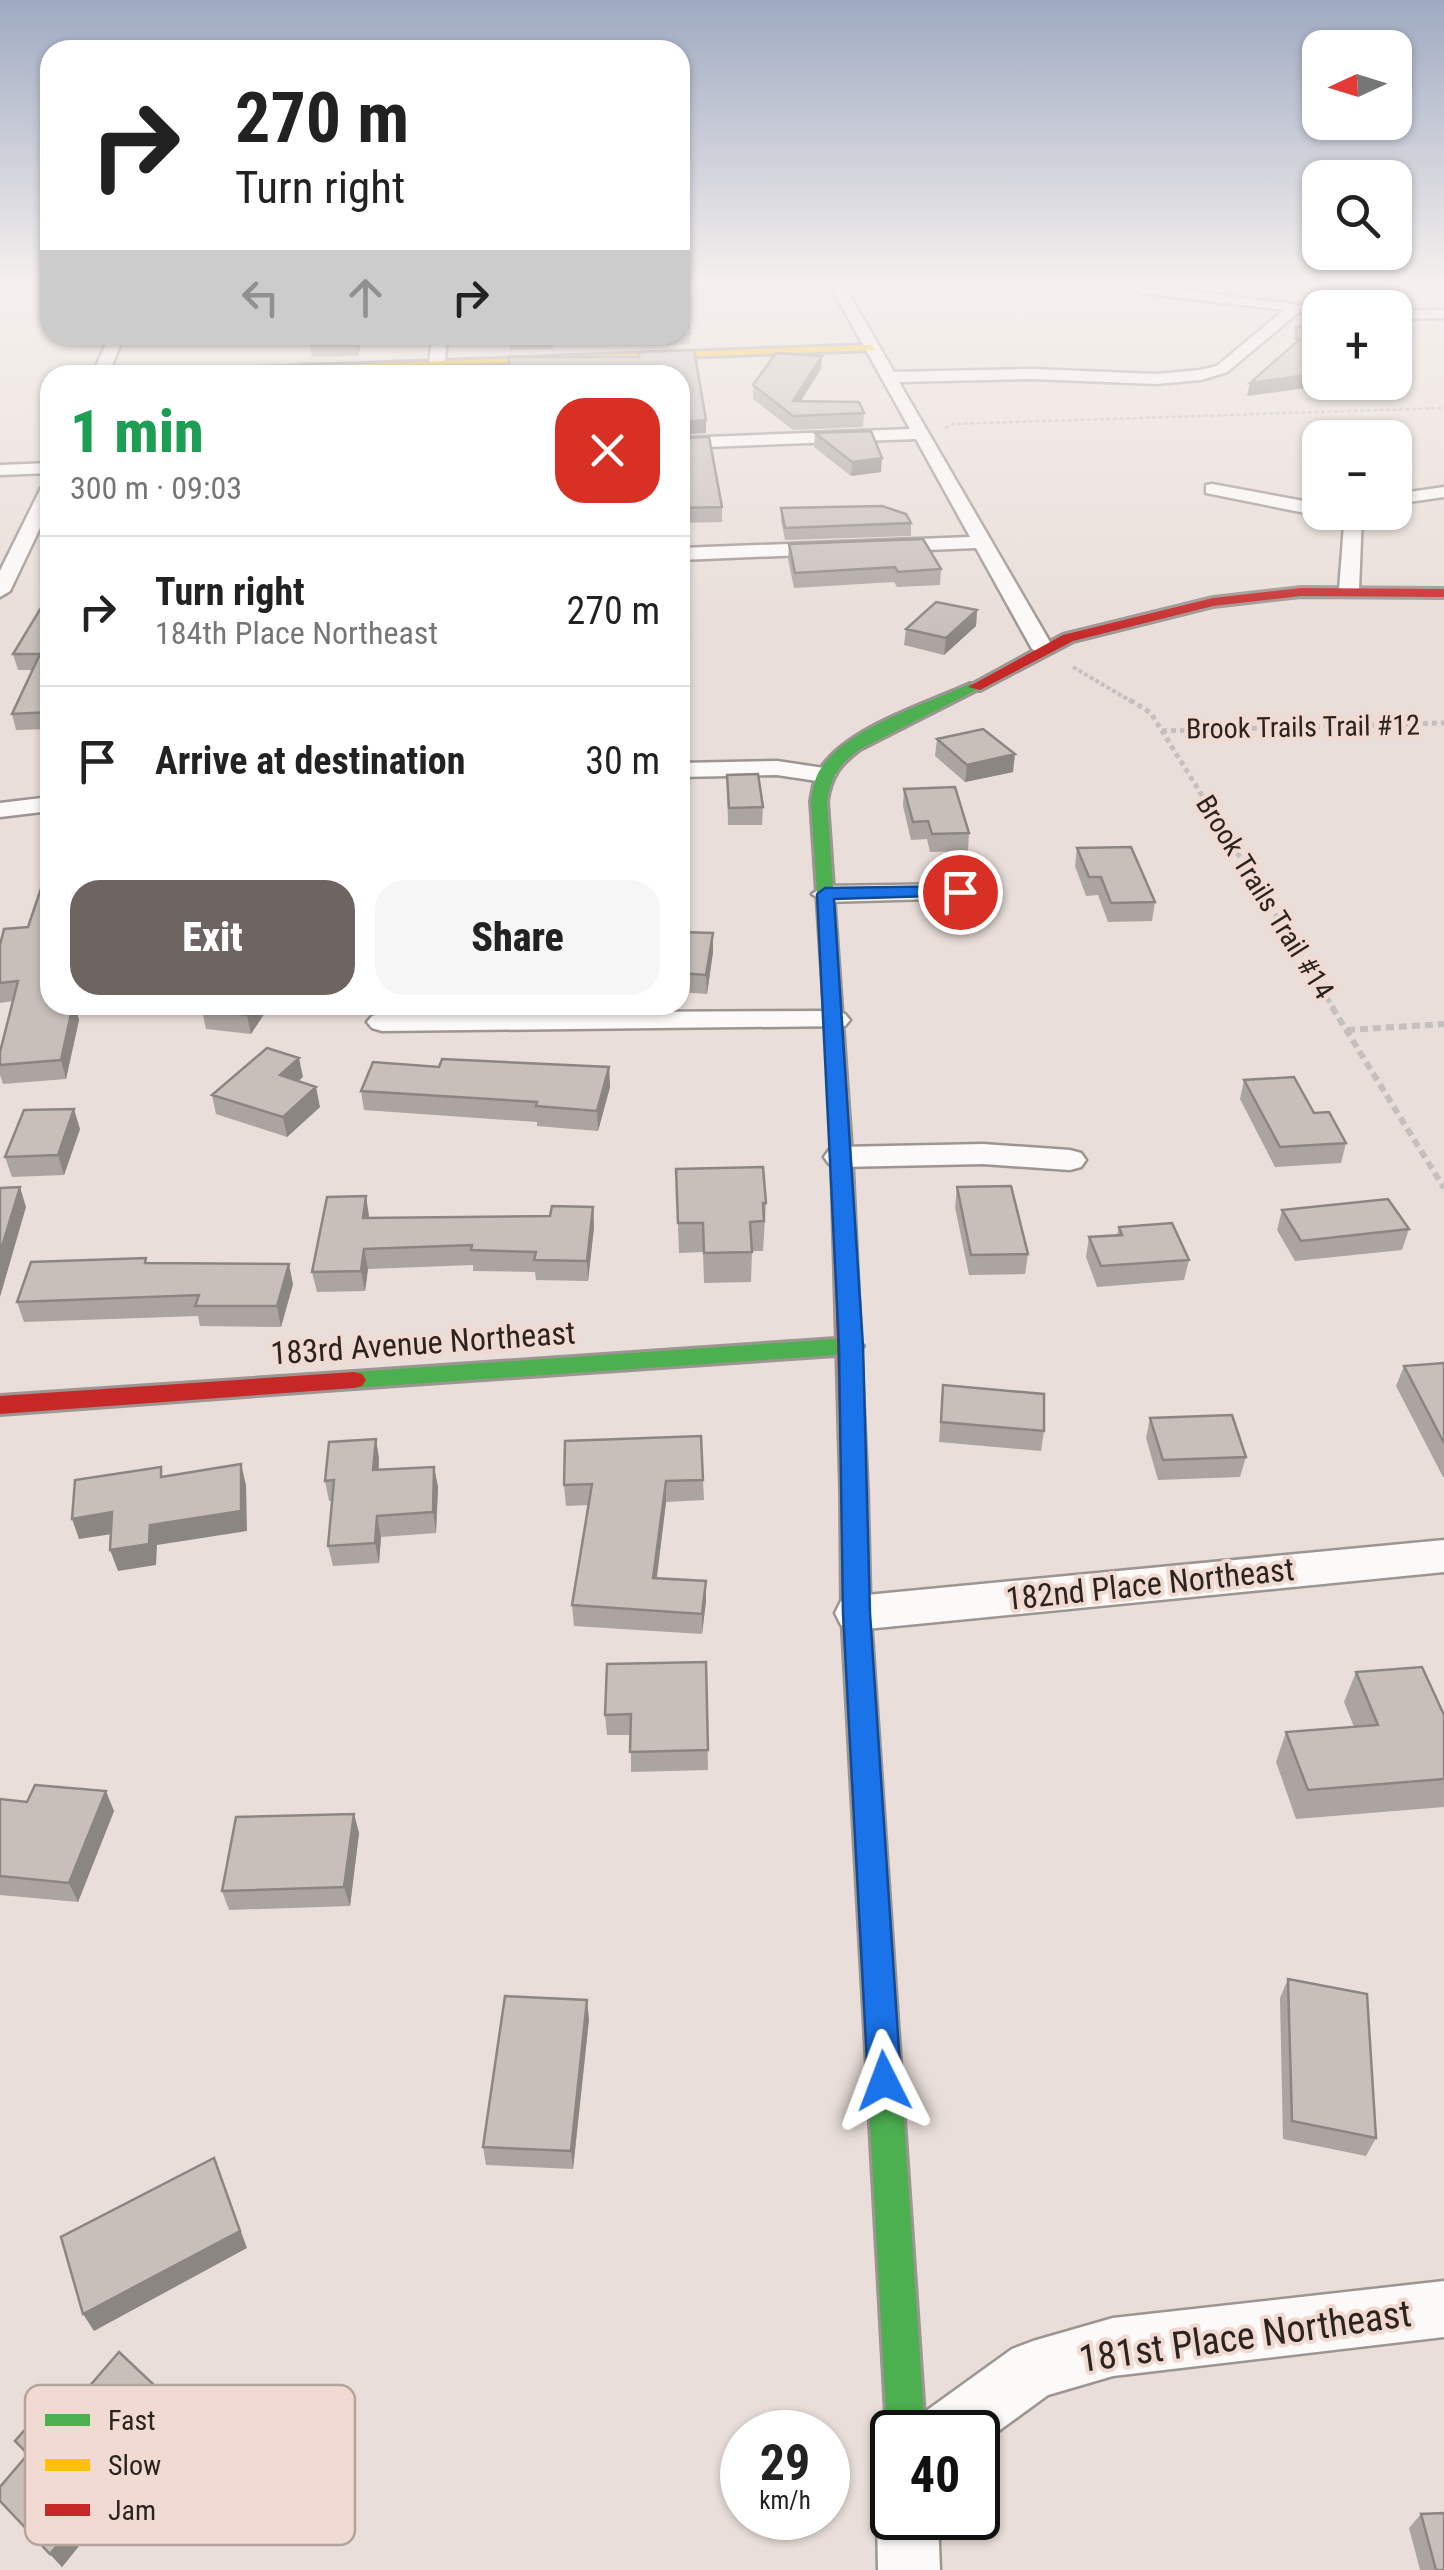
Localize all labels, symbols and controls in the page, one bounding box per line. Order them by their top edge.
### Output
north arrow [1302,30,1412,140]
map controls [1302,30,1412,530]
text: 270 m [235,77,409,159]
icon: right [70,80,200,210]
button: search [1302,160,1412,270]
text: Turn right [235,161,405,214]
icon: left [233,270,288,325]
icon: ahead [338,270,393,325]
icon: right [443,270,498,325]
button: + [1302,290,1412,400]
text: 1 min [70,396,204,467]
button: close [555,398,660,503]
button: − [1302,420,1412,530]
text: 300 m · 09:03 [70,469,242,507]
text: Turn right [155,570,305,614]
icon: right [70,584,125,639]
text: 270 m [566,589,660,633]
text: 184th Place Northeast [155,614,438,652]
street label: Brook Trails Trail #12 [1186,708,1420,746]
icon: arrive [70,734,125,789]
text: Arrive at destination [155,739,465,783]
text: 30 m [585,739,660,783]
street label: Brook Trails Trail #14 [1189,789,1341,1005]
pin [918,850,1003,935]
icon: arrive [933,865,988,920]
button: Exit [70,880,355,995]
button: Share [375,880,660,995]
street label: 183rd Avenue Northeast [269,1313,577,1373]
street label: 182nd Place Northeast [1004,1550,1296,1618]
position arrow [832,2029,936,2133]
street label: 181st Place Northeast [1076,2291,1414,2381]
legend [25,2385,355,2545]
text: Fast [108,2404,155,2437]
speed limit sign: 40 [870,2410,1000,2540]
text: 29 [760,2434,810,2492]
text: Slow [108,2449,161,2482]
text: km/h [759,2486,811,2515]
text: Jam [108,2494,156,2527]

